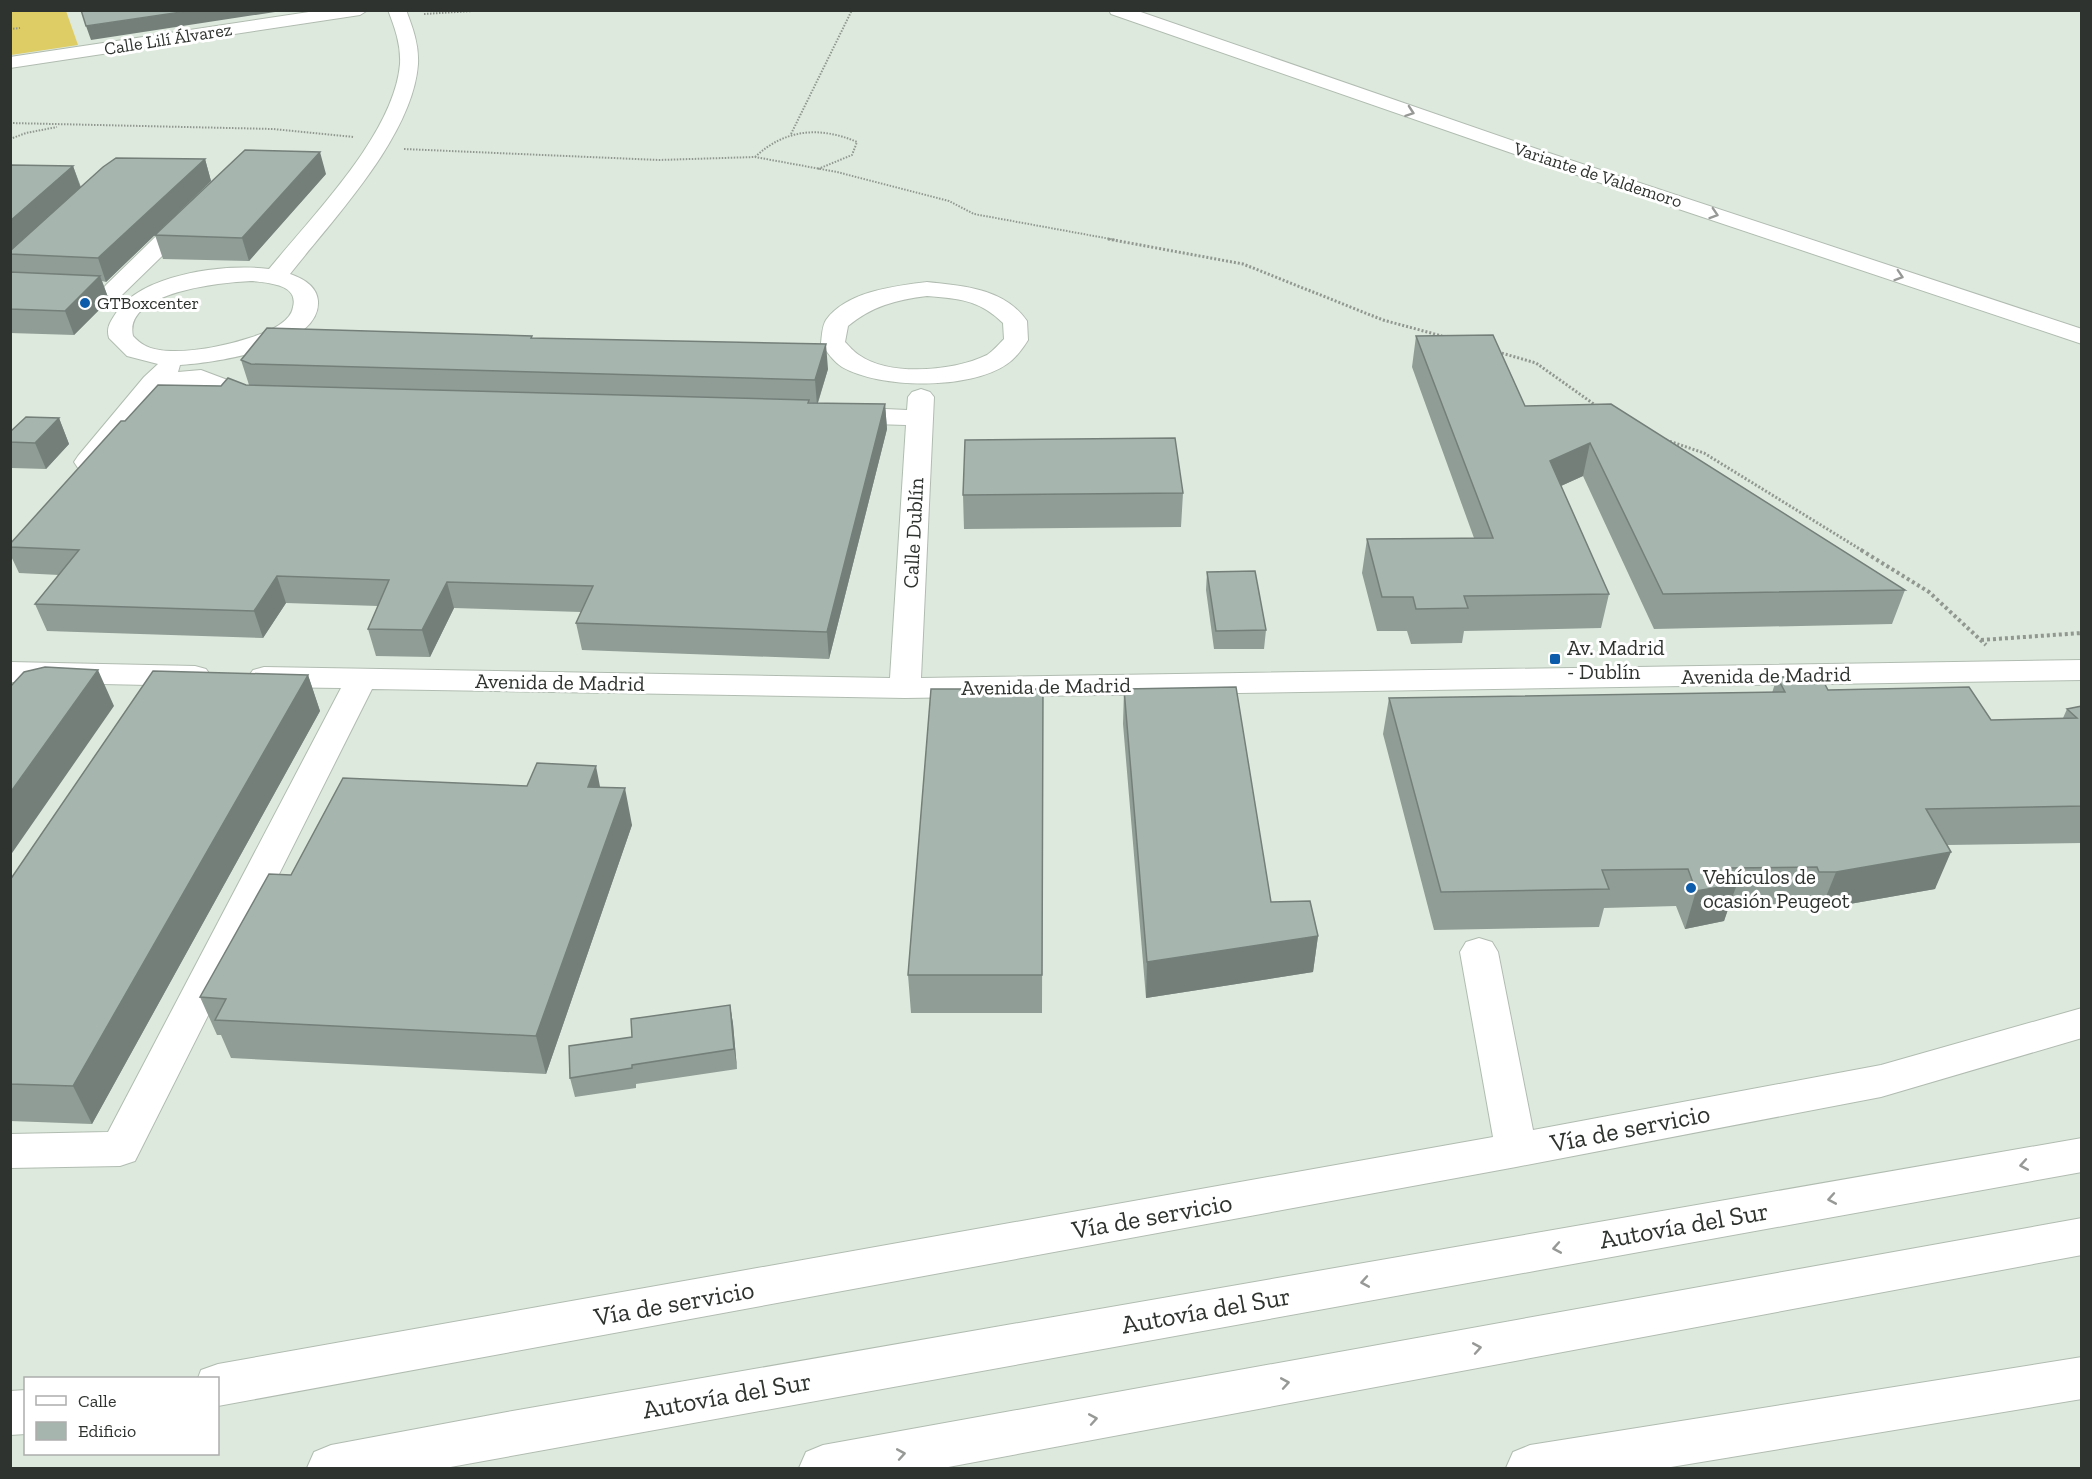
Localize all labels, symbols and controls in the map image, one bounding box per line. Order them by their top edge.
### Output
street label: Calle Lilí Álvarez [103,18,233,60]
one-way arrow [1404,104,1415,117]
street label: Variante de Valdemoro [1510,137,1685,213]
one-way arrow [1709,207,1719,220]
one-way arrow [1894,269,1904,281]
place label: GTBoxcenter [97,292,199,314]
marker: GTBoxcenter [78,296,92,310]
street label: Calle Dublín [898,477,928,589]
place label: Av. Madrid - Dublín [1567,635,1665,684]
marker: Av. Madrid - Dublín [1548,652,1562,666]
street label: Avenida de Madrid [1681,661,1851,689]
street label: Avenida de Madrid [475,668,645,696]
street label: Avenida de Madrid [961,672,1131,700]
place label: Vehículos de ocasión Peugeot [1702,864,1850,913]
marker: Vehículos de ocasión Peugeot [1684,881,1698,895]
street label: Vía de servicio [1546,1097,1713,1159]
one-way arrow [2019,1158,2029,1171]
street label: Vía de servicio [1068,1186,1235,1246]
one-way arrow [1827,1192,1837,1205]
street label: Autovía del Sur [1597,1194,1771,1256]
one-way arrow [1553,1241,1563,1254]
street label: Vía de servicio [590,1273,757,1333]
one-way arrow [1361,1275,1371,1288]
street label: Autovía del Sur [1119,1279,1293,1341]
one-way arrow [1471,1342,1481,1355]
street label: Autovía del Sur [640,1364,814,1426]
legend [24,1377,219,1455]
one-way arrow [1279,1377,1289,1390]
text: Calle [78,1390,116,1412]
one-way arrow [1088,1413,1098,1425]
text: Edificio [78,1420,136,1442]
one-way arrow [896,1448,906,1461]

